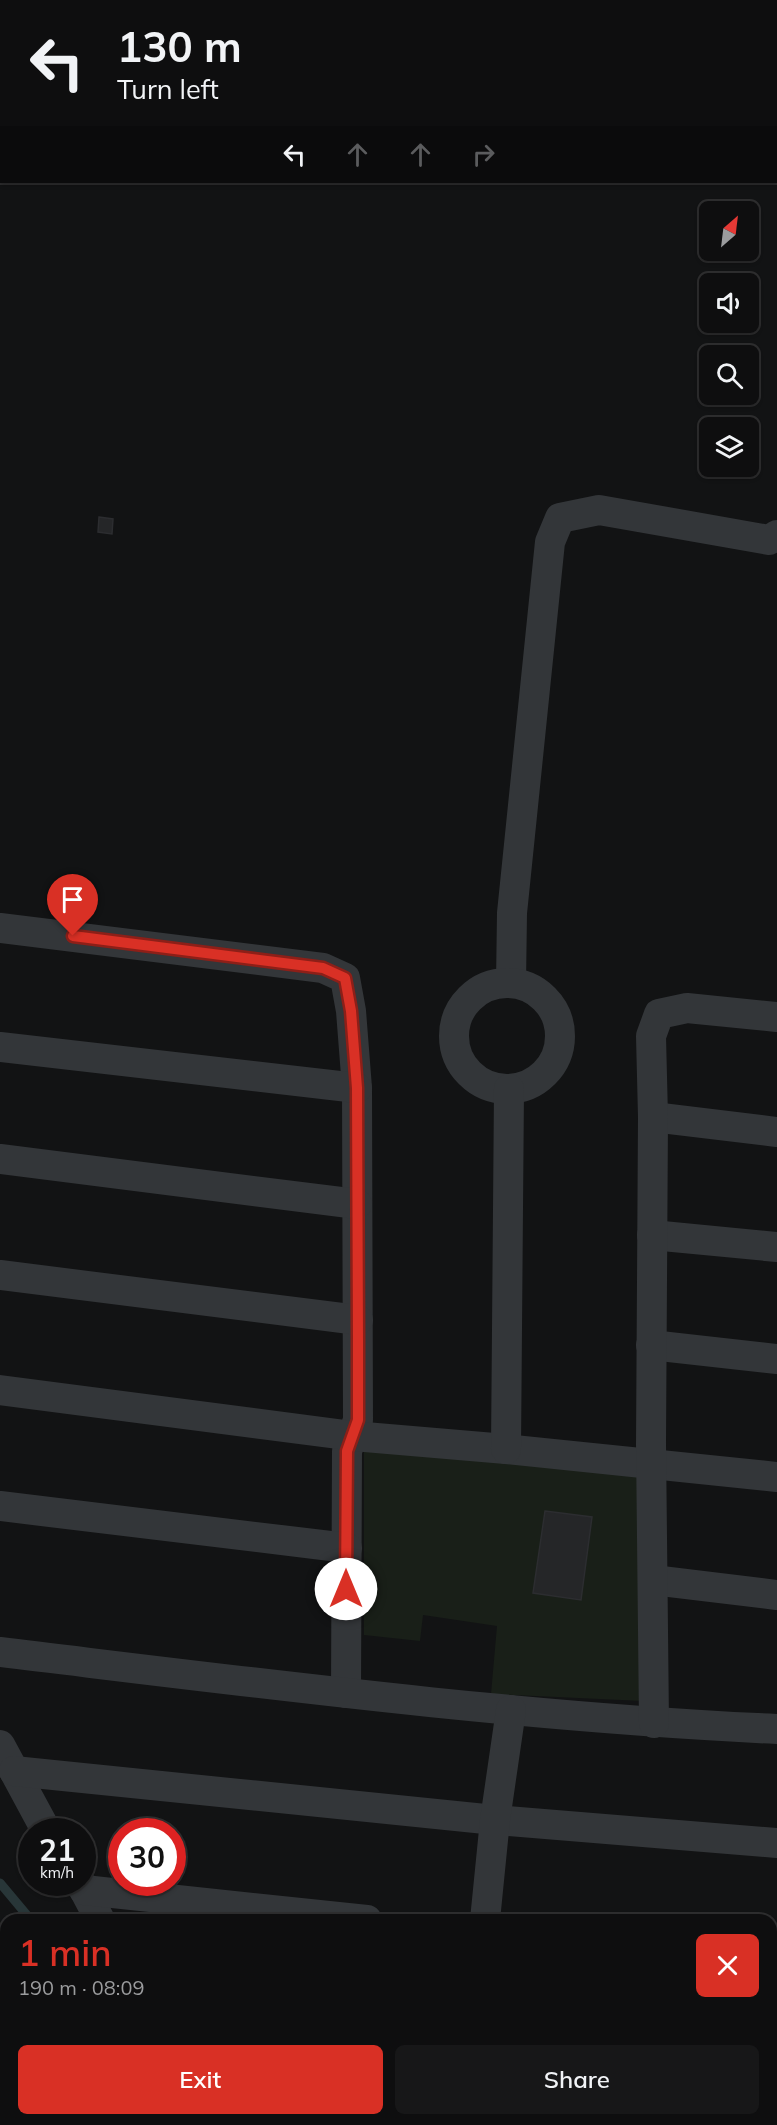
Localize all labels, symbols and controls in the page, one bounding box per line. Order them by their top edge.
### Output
text: 130 m [117,20,242,73]
icon: left [18,24,96,102]
text: Turn left [117,72,219,106]
icon: left [278,138,311,171]
icon: ahead [341,138,374,171]
icon: ahead [404,138,437,171]
icon: right [467,138,500,171]
north arrow [699,201,759,261]
map controls [699,201,759,477]
button: sound [699,273,759,333]
button: search [699,345,759,405]
button: layers [699,417,759,477]
pin [47,874,98,936]
icon: arrive [56,883,89,916]
position arrow [314,1557,378,1621]
speed limit sign: 30 [108,1818,186,1896]
text: 21 [39,1831,75,1869]
text: km/h [40,1863,74,1882]
text: 1 min [18,1930,112,1975]
button: close [696,1934,759,1997]
text: 190 m · 08:09 [18,1975,144,2000]
button: Exit [18,2045,383,2114]
button: Share [395,2045,759,2114]

